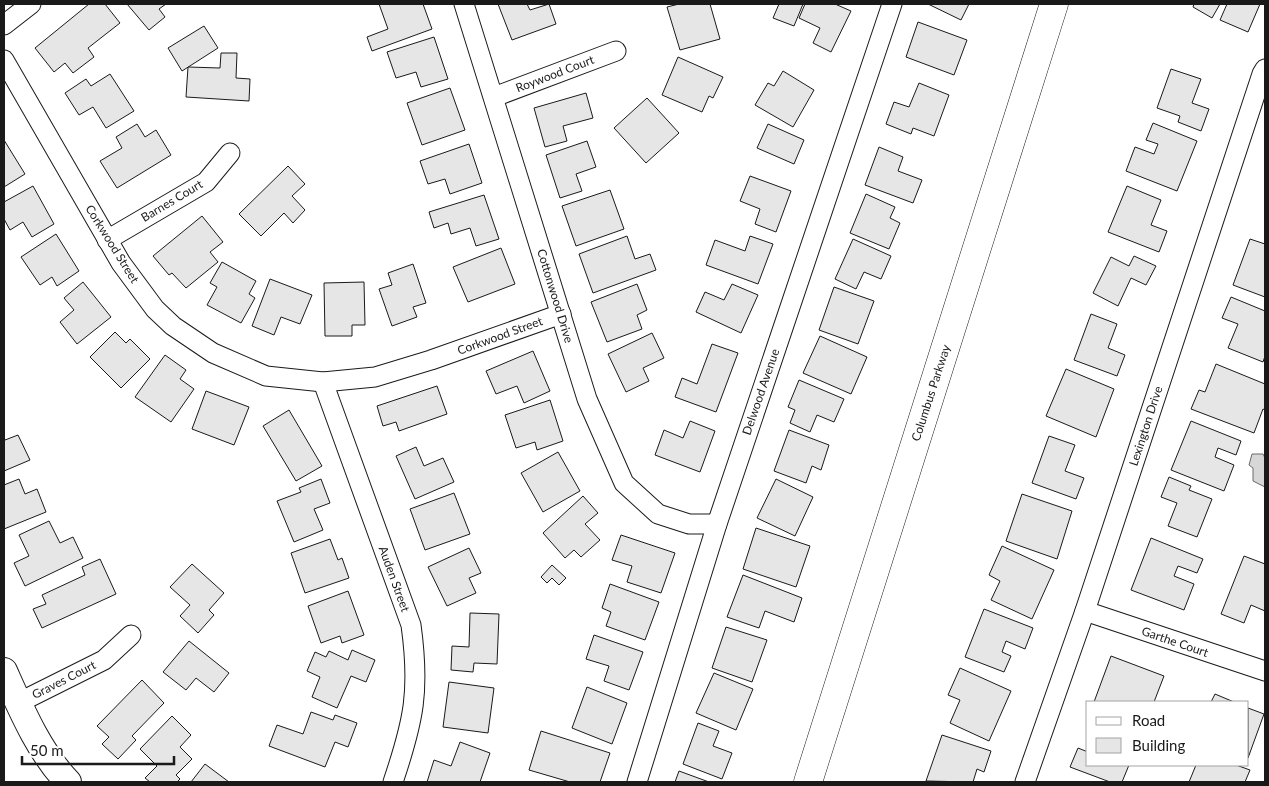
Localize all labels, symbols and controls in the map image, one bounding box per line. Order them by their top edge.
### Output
street label: Roywood Court [514,51,597,95]
street label: Barnes Court [138,176,206,225]
street label: Corkwood Street [82,202,143,286]
street label: Cottonwood Drive [534,247,577,345]
street label: Corkwood Street [455,313,545,358]
street label: Columbus Parkway [908,342,953,443]
street label: Delwood Avenue [739,347,782,437]
street label: Lexington Drive [1126,384,1166,468]
street label: Auden Street [376,544,414,615]
street label: Garthe Court [1140,623,1211,660]
street label: Graves Court [29,657,99,702]
legend [1086,701,1249,766]
text: Road [1132,711,1165,729]
scale bar [22,734,175,766]
text: Building [1132,736,1185,754]
text: 50 m [30,741,64,759]

